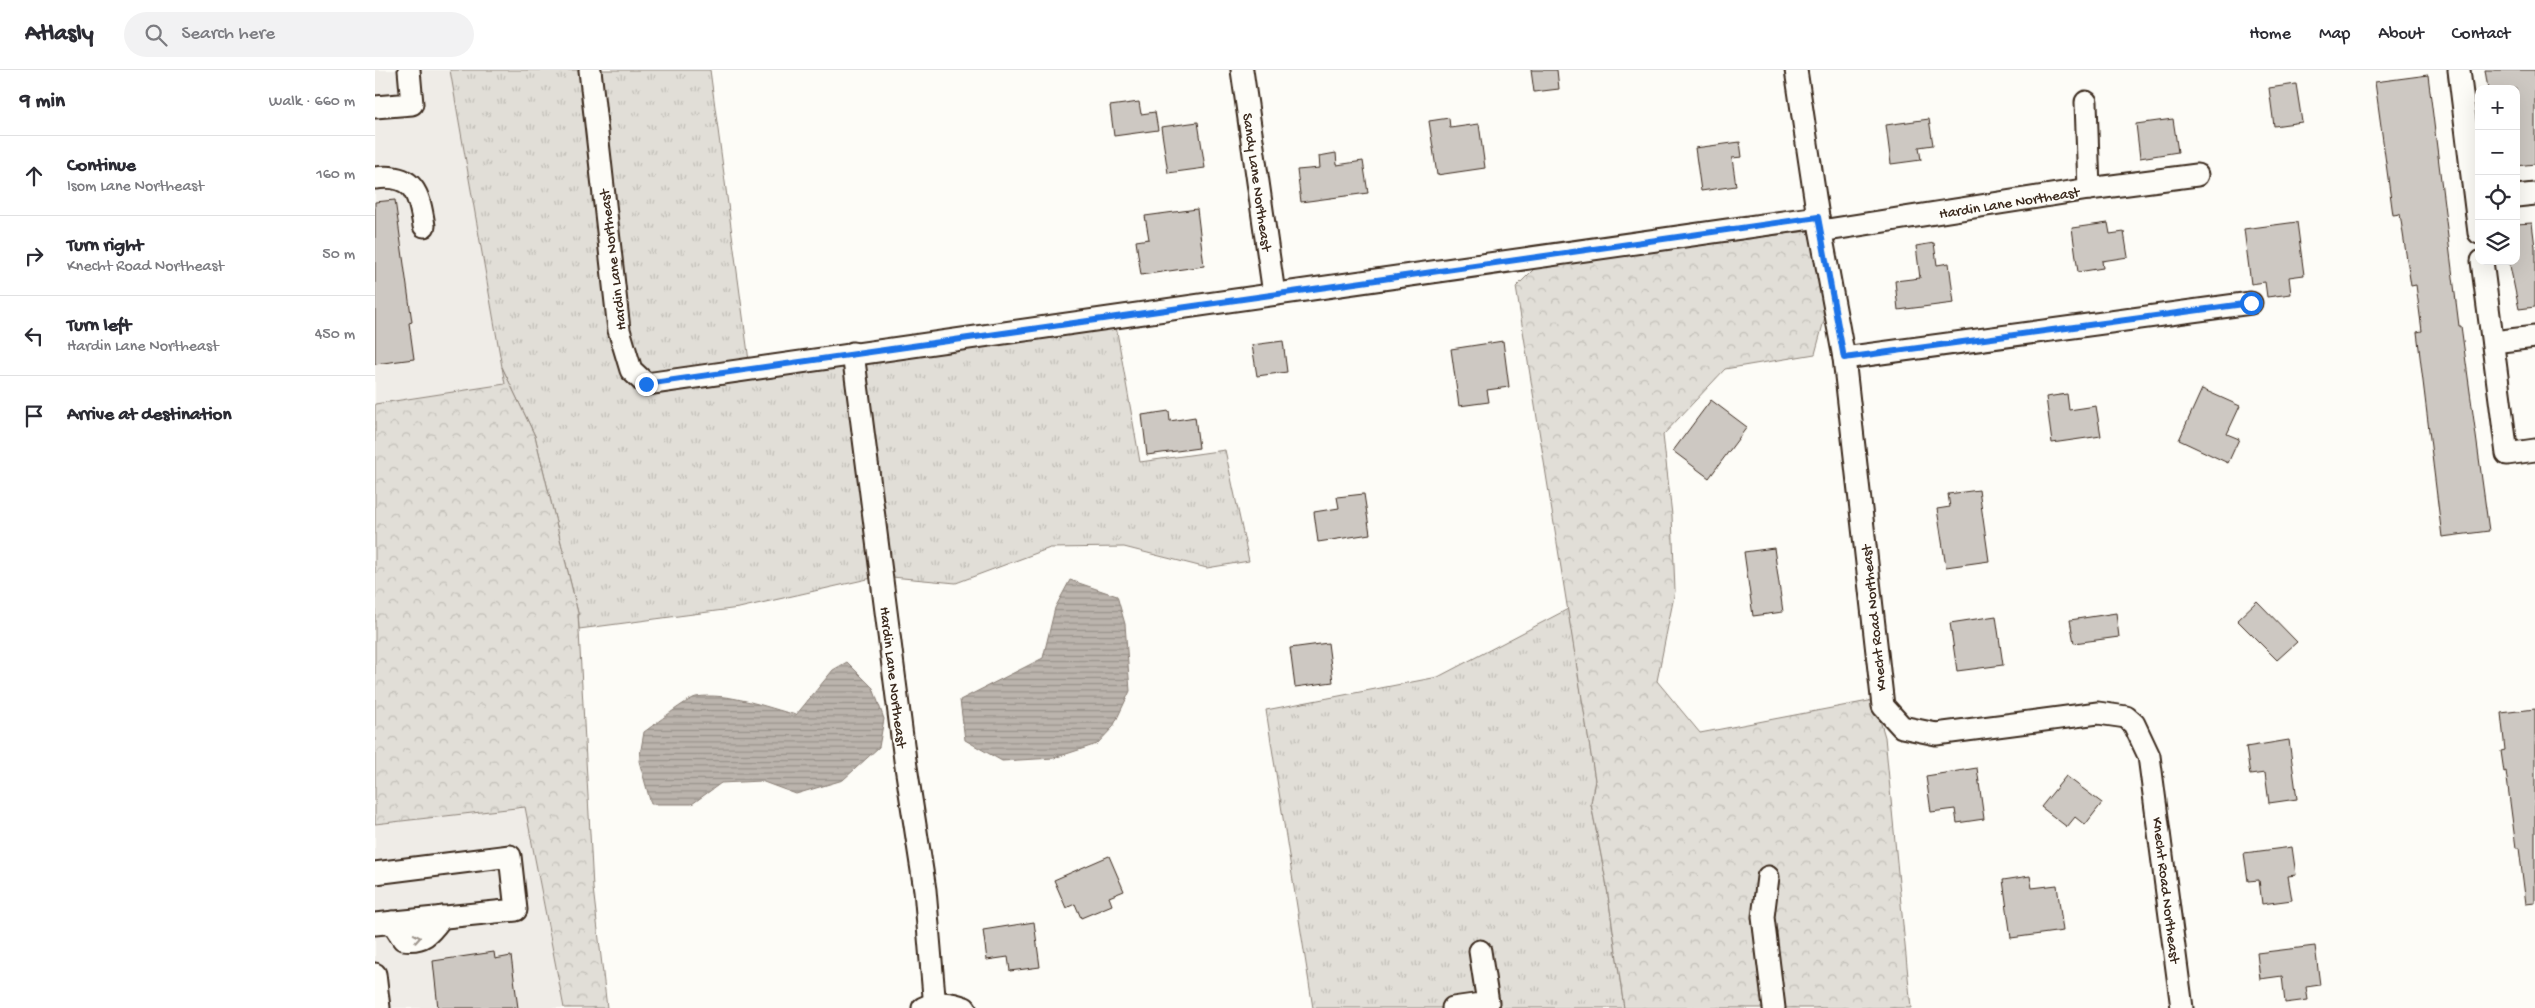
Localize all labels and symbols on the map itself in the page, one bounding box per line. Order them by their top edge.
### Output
street label: Sandy Lane Northeast [1237,112,1275,254]
street label: Hardin Lane Northeast [1938,184,2083,224]
street label: Hardin Lane Northeast [596,186,632,331]
route start [2240,292,2263,315]
route end [635,373,658,396]
street label: Knecht Road Northeast [1858,542,1892,692]
street label: Hardin Lane Northeast [874,606,910,751]
street label: Knecht Road Northeast [2147,816,2183,966]
one-way arrow [413,934,422,944]

